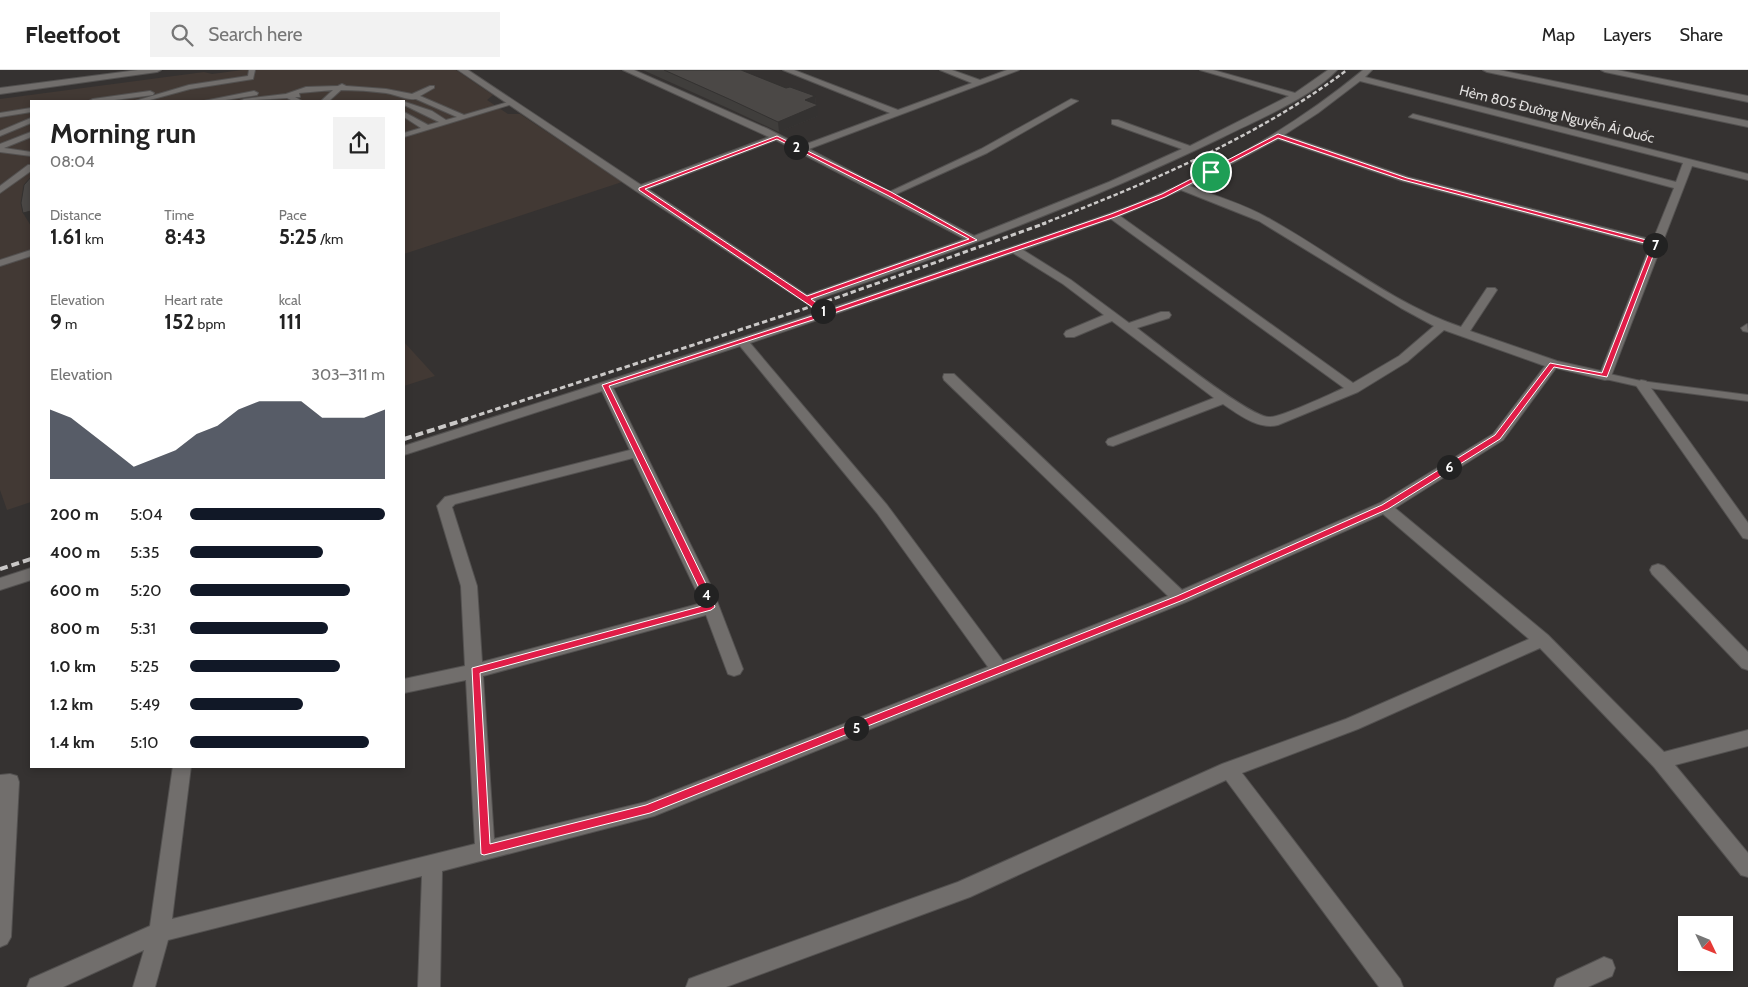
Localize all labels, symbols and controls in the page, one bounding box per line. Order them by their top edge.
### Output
search box [150,12,500,57]
text: Fleetfoot [25,20,120,49]
icon: search [168,21,196,49]
text: Search here [208,23,303,46]
text: Map [1542,24,1575,46]
text: Layers [1603,24,1652,46]
text: Share [1680,24,1723,46]
street label: Hẻm 805 Đường Nguyễn Ái Quốc [1458,81,1656,147]
text: Morning run [50,116,196,150]
button: share [333,117,385,169]
pin: 2 [784,134,808,160]
text: 2 [793,138,800,156]
pin [1190,151,1232,193]
text: 08:04 [50,152,95,171]
icon: arrive [1197,158,1225,186]
text: Distance [50,206,102,224]
text: Time [164,206,194,224]
text: Pace [279,206,307,224]
text: 1.61 [50,224,82,249]
text: 8:43 [164,224,206,249]
text: 5:25 [279,224,317,249]
text: km [82,230,104,248]
text: /km [317,230,343,248]
pin: 7 [1642,232,1668,258]
text: 7 [1652,236,1659,254]
text: Elevation [50,291,105,309]
text: Heart rate [164,291,223,309]
text: kcal [279,291,301,309]
pin: 1 [810,298,836,324]
text: 1 [821,302,826,320]
text: 9 [50,309,62,334]
text: 152 [164,309,194,334]
text: 111 [279,309,302,334]
text: m [62,315,77,333]
text: bpm [194,315,225,333]
text: Elevation [50,365,113,384]
text: 303–311 m [311,365,385,384]
pin: 6 [1436,454,1462,480]
text: 6 [1446,458,1453,476]
text: 200 m [50,505,99,524]
text: 5:04 [130,505,162,524]
text: 400 m [50,543,100,562]
text: 5:35 [130,543,159,562]
text: 600 m [50,581,99,600]
text: 5:20 [130,581,162,600]
pin: 4 [694,582,718,608]
text: 4 [702,586,711,604]
text: 800 m [50,619,100,638]
text: 5:31 [130,619,156,638]
text: 1.0 km [50,657,96,676]
text: 5:25 [130,657,159,676]
text: 1.2 km [50,695,93,714]
text: 5:49 [130,695,160,714]
pin: 5 [844,716,868,740]
text: 5 [853,719,860,737]
text: 1.4 km [50,733,95,752]
text: 5:10 [130,733,158,752]
north arrow [1678,916,1732,971]
map controls [1678,916,1733,971]

